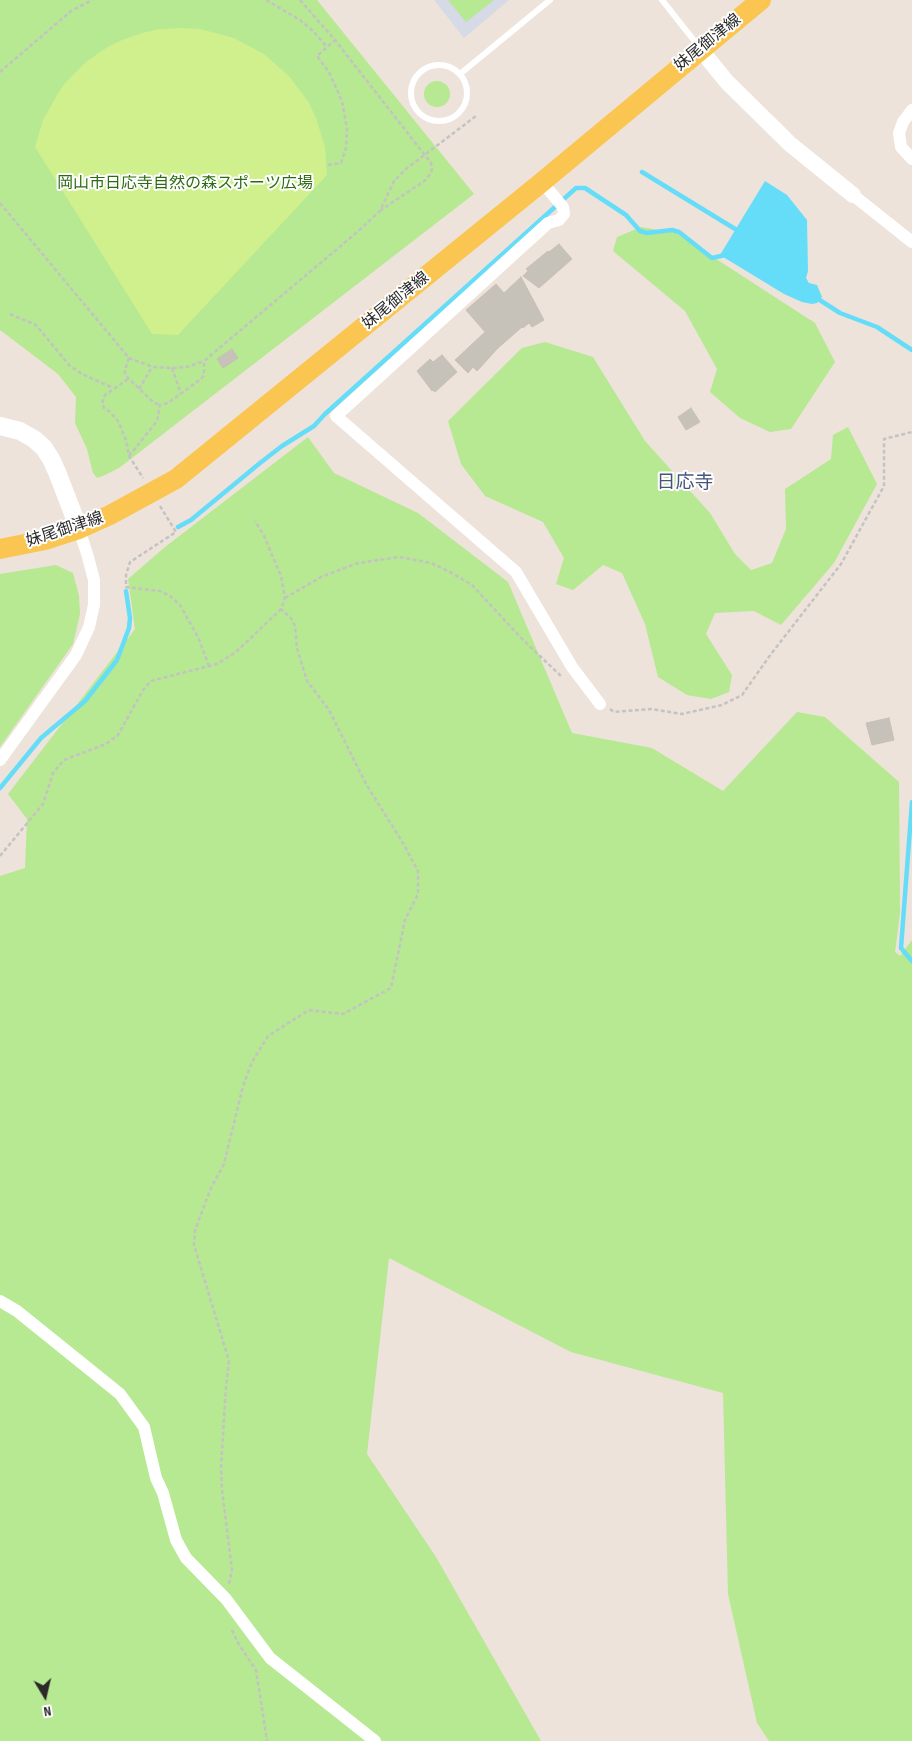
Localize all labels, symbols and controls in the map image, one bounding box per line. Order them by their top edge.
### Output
street label: 妹尾御津線 [671,10,745,76]
park label: 岡山市日応寺自然の森スポーツ広場 [57,174,313,194]
street label: 妹尾御津線 [359,268,433,334]
district label: 日応寺 [657,472,713,494]
street label: 妹尾御津線 [24,509,106,551]
north arrow [20,1671,70,1721]
text: N [42,1702,52,1720]

